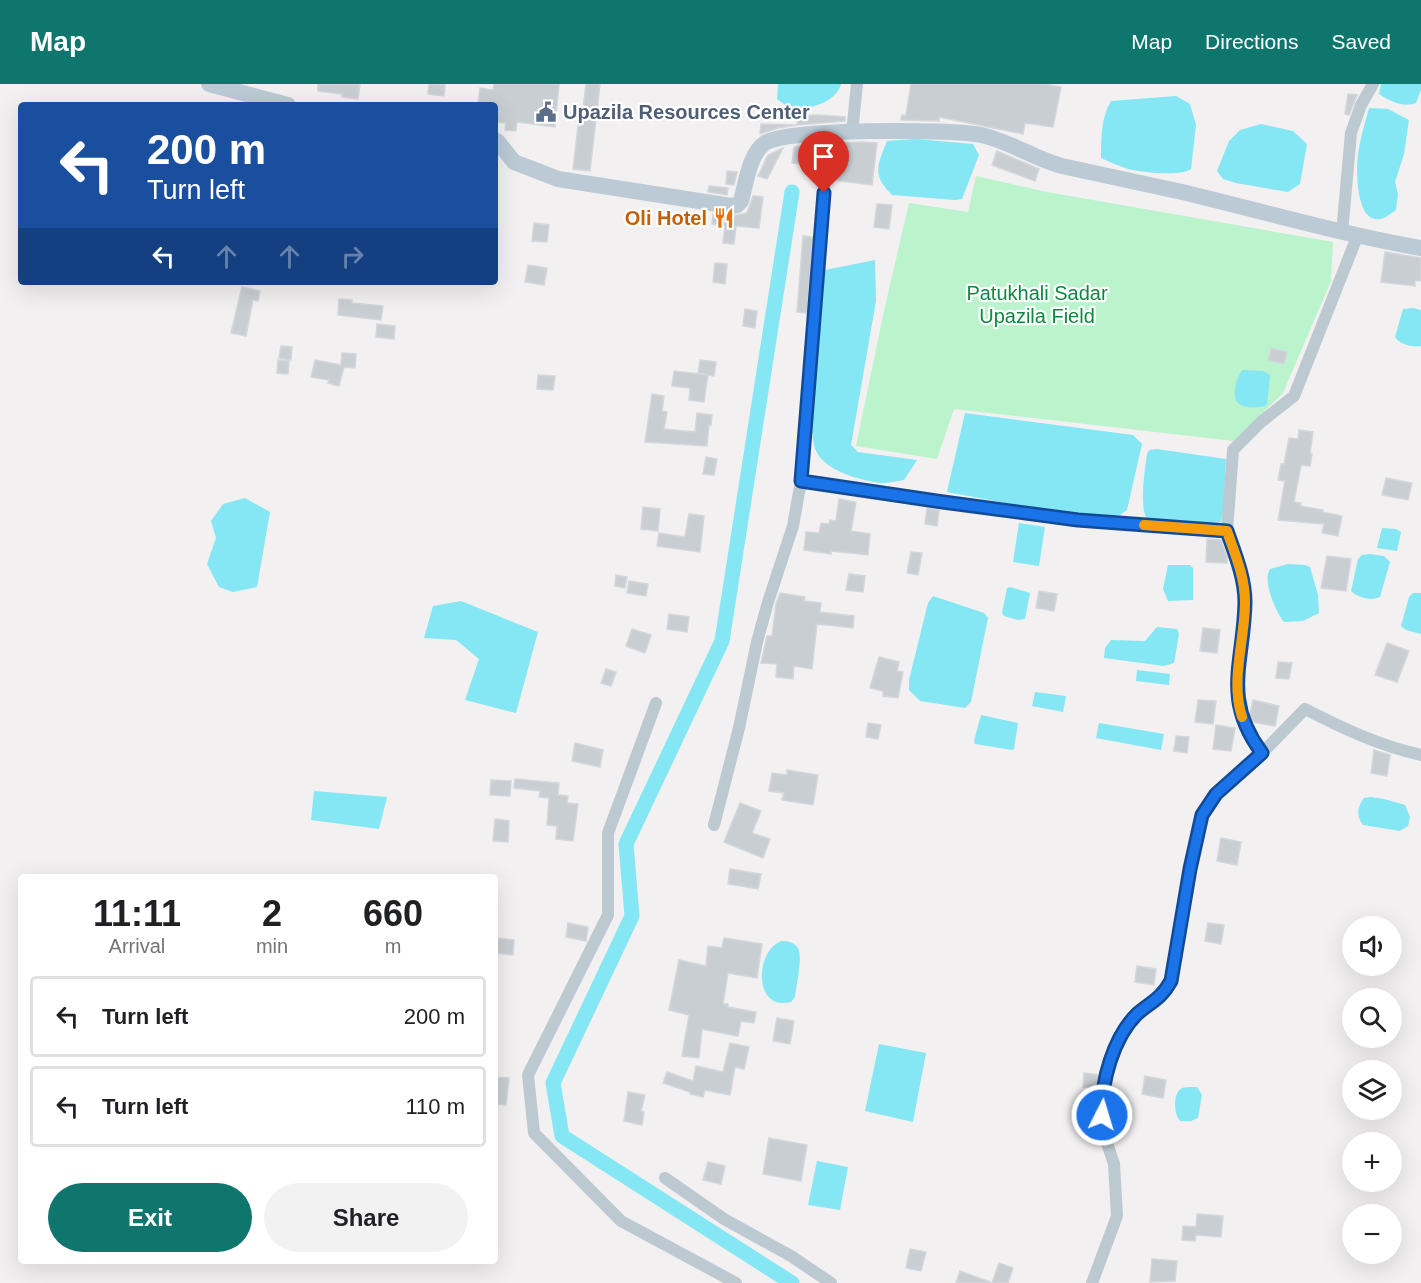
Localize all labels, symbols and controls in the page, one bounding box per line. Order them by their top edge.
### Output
text: Map [30,26,86,57]
text: Map [1131,30,1172,53]
text: Directions [1205,30,1298,53]
text: Saved [1331,30,1391,53]
public building icon: Upazila Resources Center [534,100,558,124]
place label: Upazila Resources Center [563,101,810,123]
icon: left [48,126,126,204]
text: 200 m [147,126,266,173]
pin [798,131,849,193]
icon: arrive [807,140,840,173]
text: Turn left [147,175,245,205]
restaurant icon: Oli Hotel [712,206,736,230]
place label: Oli Hotel [625,207,707,229]
icon: left [147,240,180,273]
icon: ahead [210,240,243,273]
icon: ahead [273,240,306,273]
icon: right [336,240,369,273]
park label: Patukhali Sadar Upazila Field [966,282,1108,327]
text: 11:11 [93,893,181,934]
text: 2 [262,893,282,934]
text: 660 [363,893,423,934]
map controls [1342,916,1402,1264]
button: sound [1342,916,1402,976]
text: Arrival [109,935,165,957]
text: min [256,935,288,957]
text: m [385,935,401,957]
button: search [1342,988,1402,1048]
icon: left [51,1000,84,1033]
text: Turn left [102,1004,188,1029]
text: 200 m [404,1004,465,1029]
button: layers [1342,1060,1402,1120]
position arrow [1070,1083,1134,1147]
icon: left [51,1090,84,1123]
text: Turn left [102,1094,188,1119]
text: 110 m [405,1094,465,1119]
button: + [1342,1132,1402,1192]
button: Exit [48,1183,252,1252]
button: Share [264,1183,468,1252]
button: − [1342,1204,1402,1264]

